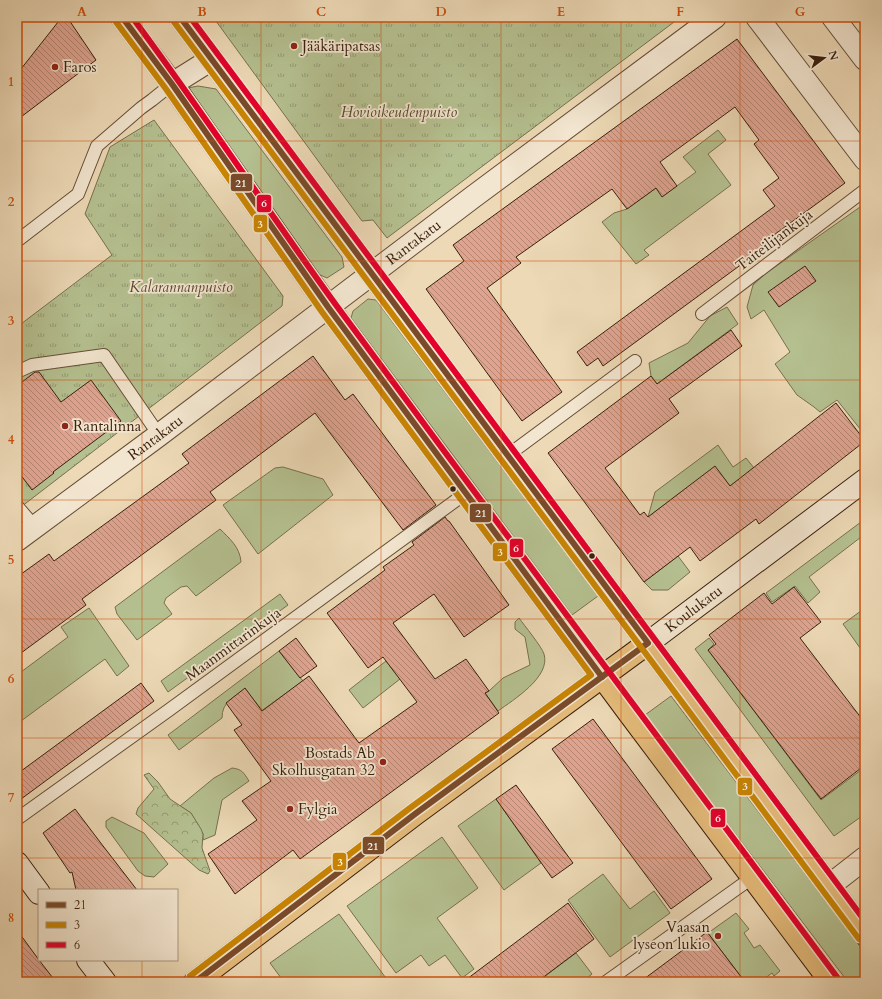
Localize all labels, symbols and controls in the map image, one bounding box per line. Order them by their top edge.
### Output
text: A [77,3,87,21]
text: B [197,3,207,21]
text: C [316,3,326,21]
text: D [435,3,447,21]
text: E [557,3,565,21]
text: F [676,3,684,21]
text: G [795,3,806,21]
place label: Jääkäripatsas [300,36,380,56]
north arrow [804,38,844,78]
marker: Jääkäripatsas [289,41,299,51]
text: N [825,49,842,63]
place label: Faros [63,57,97,77]
marker: Faros [50,62,60,72]
text: 1 [8,73,14,91]
park label: Hovioikeudenpuisto [341,102,457,122]
line badge: 21 [230,173,253,192]
text: 21 [235,176,247,191]
text: 2 [8,193,15,211]
line badge: 6 [256,194,272,213]
text: 6 [261,196,267,211]
street label: Taiteilijankuja [731,204,817,276]
line badge: 3 [253,214,268,233]
street label: Rantakatu [382,215,445,269]
text: 3 [257,217,263,232]
park label: Kalarannanpuisto [129,277,233,297]
text: 3 [8,312,15,330]
street label: Rantakatu [124,410,187,465]
place label: Rantalinna [73,416,142,436]
marker: Rantalinna [60,421,70,431]
text: 4 [8,431,15,449]
unlabelled marker [448,484,458,494]
line badge: 21 [469,503,492,523]
text: 21 [475,506,487,521]
line badge: 6 [509,538,524,558]
text: 6 [513,541,519,556]
line badge: 3 [492,542,508,562]
text: 3 [497,545,503,560]
text: 5 [8,551,14,569]
unlabelled marker [587,551,597,561]
street label: Koulukatu [661,581,726,637]
street label: Maanmittarinkuja [181,602,285,685]
text: 6 [8,670,15,688]
place label: Bostads Ab Skolhusgatan 32 [272,743,375,780]
marker: Bostads Ab Skolhusgatan 32 [378,757,388,767]
line badge: 3 [737,777,753,796]
text: 3 [742,779,748,794]
text: 7 [8,789,15,807]
place label: Fylgia [298,799,338,819]
marker: Fylgia [285,804,295,814]
line badge: 6 [710,808,726,828]
text: 6 [715,811,721,826]
line badge: 21 [362,836,385,855]
text: 21 [367,839,379,854]
line badge: 3 [332,852,347,871]
text: 3 [337,855,343,870]
legend [38,889,178,961]
text: 21 [74,897,86,913]
text: 8 [8,909,14,927]
text: 3 [74,917,80,933]
place label: Vaasan lyseon lukio [633,917,710,954]
marker: Vaasan lyseon lukio [713,931,723,941]
text: 6 [74,937,80,953]

